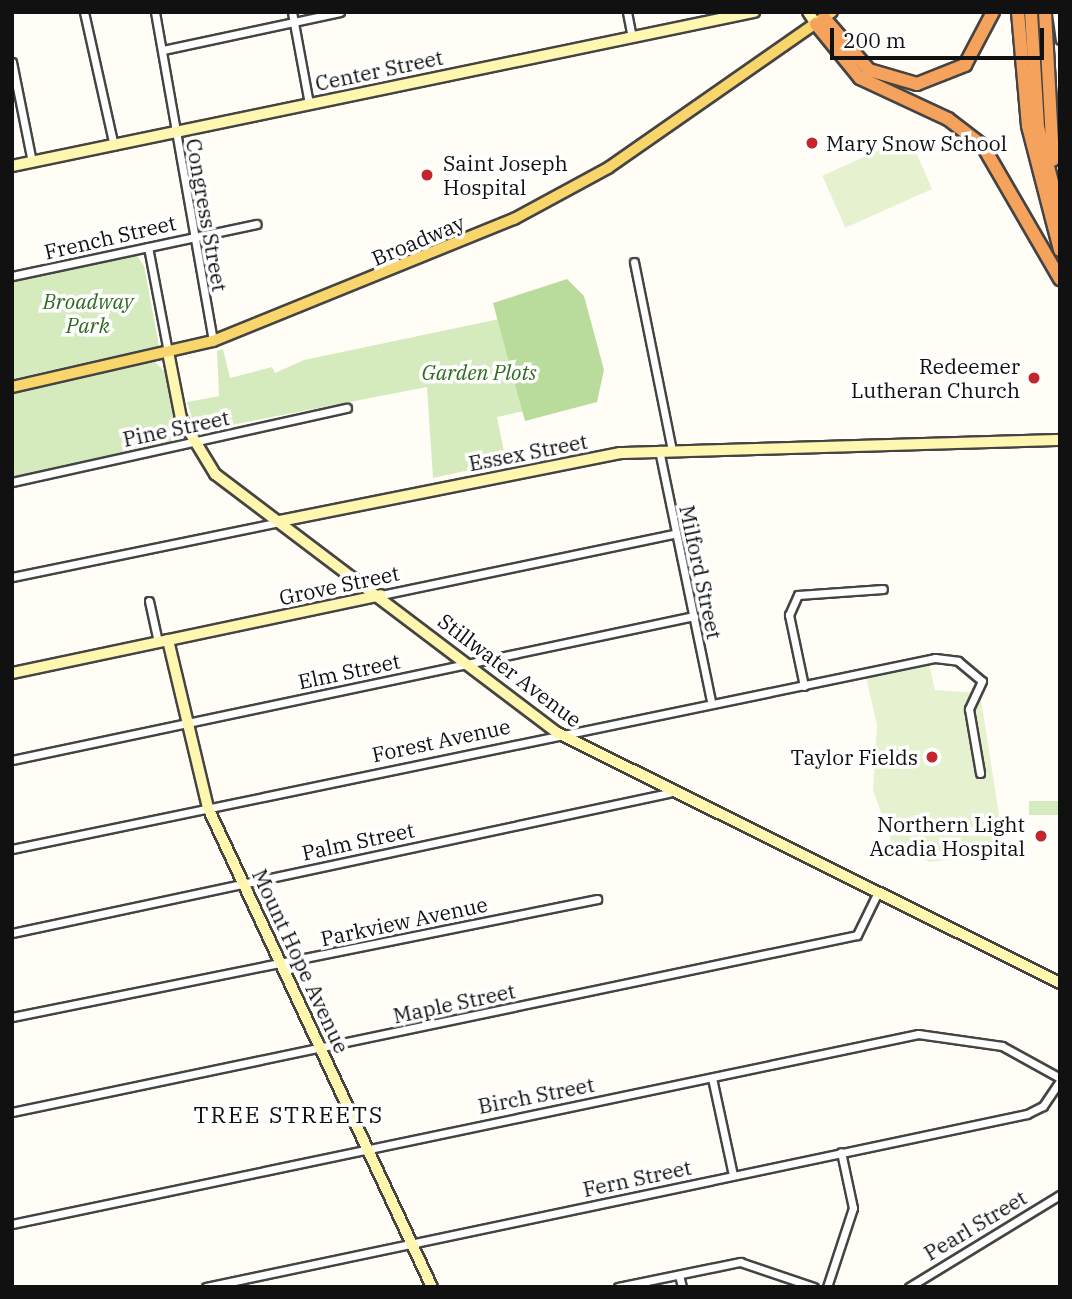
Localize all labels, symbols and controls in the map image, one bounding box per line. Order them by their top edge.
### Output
scale bar [834,14,1048,58]
text: 200 m [843,26,906,54]
street label: Center Street [313,44,445,96]
place label: Mary Snow School [826,130,1007,156]
marker: Mary Snow School [804,135,820,151]
street label: Congress Street [181,137,233,293]
place label: Saint Joseph Hospital [443,150,568,200]
marker: Saint Joseph Hospital [417,165,437,185]
street label: Broadway [368,209,468,271]
street label: French Street [42,210,178,264]
park label: Broadway Park [43,288,133,338]
place label: Redeemer Lutheran Church [851,353,1020,403]
park label: Garden Plots [421,359,537,385]
marker: Redeemer Lutheran Church [1026,370,1042,386]
street label: Pine Street [120,404,232,452]
street label: Essex Street [466,428,590,476]
street label: Milford Street [675,503,727,641]
street label: Grove Street [277,560,401,610]
street label: Stillwater Avenue [433,608,587,732]
street label: Elm Street [296,648,402,694]
street label: Forest Avenue [369,713,513,767]
place label: Taylor Fields [791,744,918,770]
marker: Taylor Fields [924,749,940,765]
place label: Northern Light Acadia Hospital [869,811,1025,861]
street label: Palm Street [299,817,417,865]
marker: Northern Light Acadia Hospital [1031,826,1051,846]
street label: Mount Hope Avenue [247,865,355,1057]
street label: Parkview Avenue [318,891,490,951]
street label: Maple Street [391,978,517,1028]
street label: Birch Street [476,1071,596,1119]
district label: TREE STREETS [195,1100,383,1128]
street label: Fern Street [581,1154,693,1202]
street label: Pearl Street [919,1185,1031,1265]

